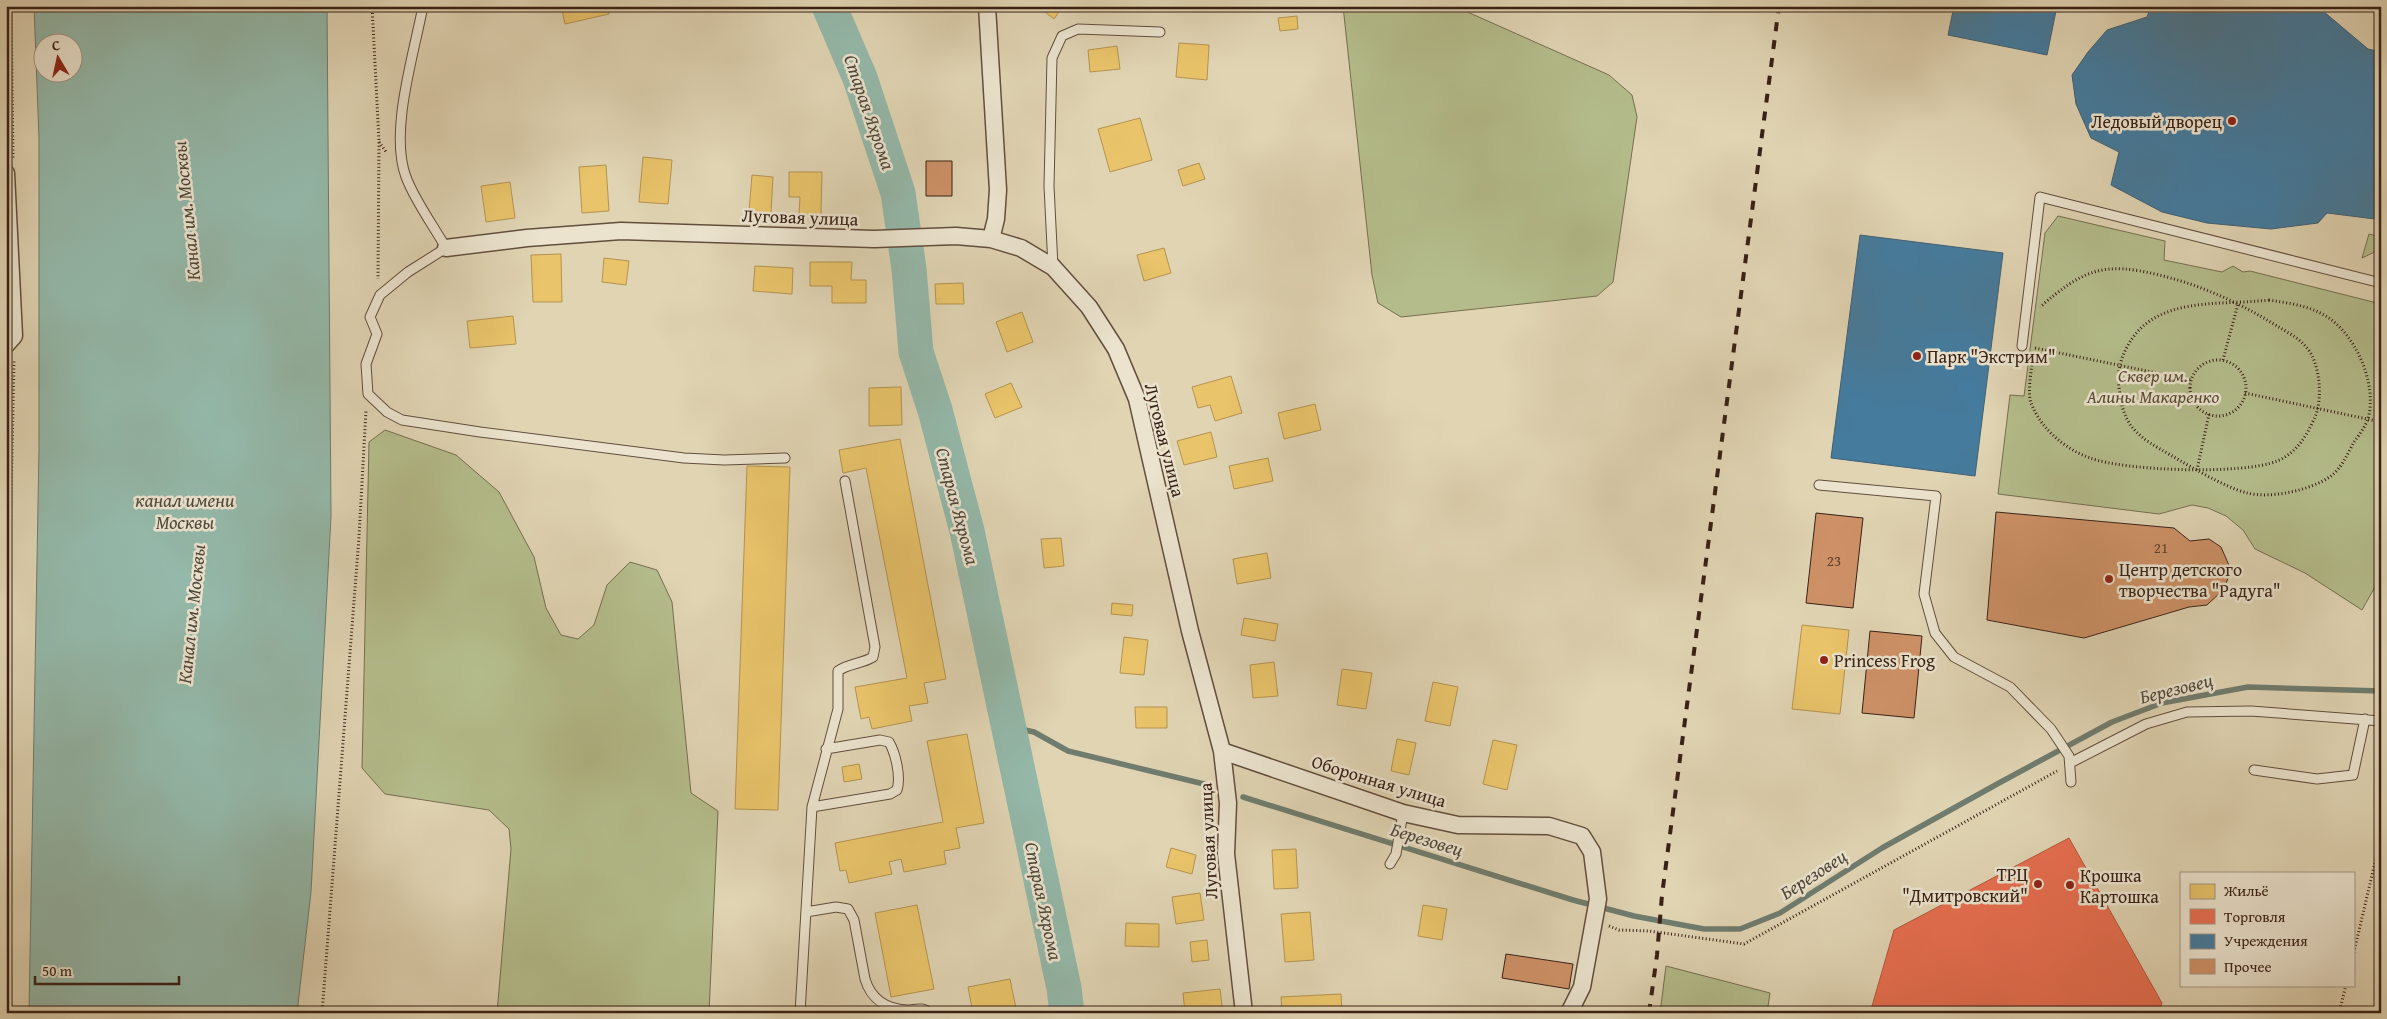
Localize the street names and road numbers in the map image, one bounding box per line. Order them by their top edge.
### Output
street label: Луговая улица [741,201,859,233]
street label: Луговая улица [1138,380,1192,500]
street label: Оборонная улица [1308,748,1450,814]
street label: Луговая улица [1191,782,1225,900]

